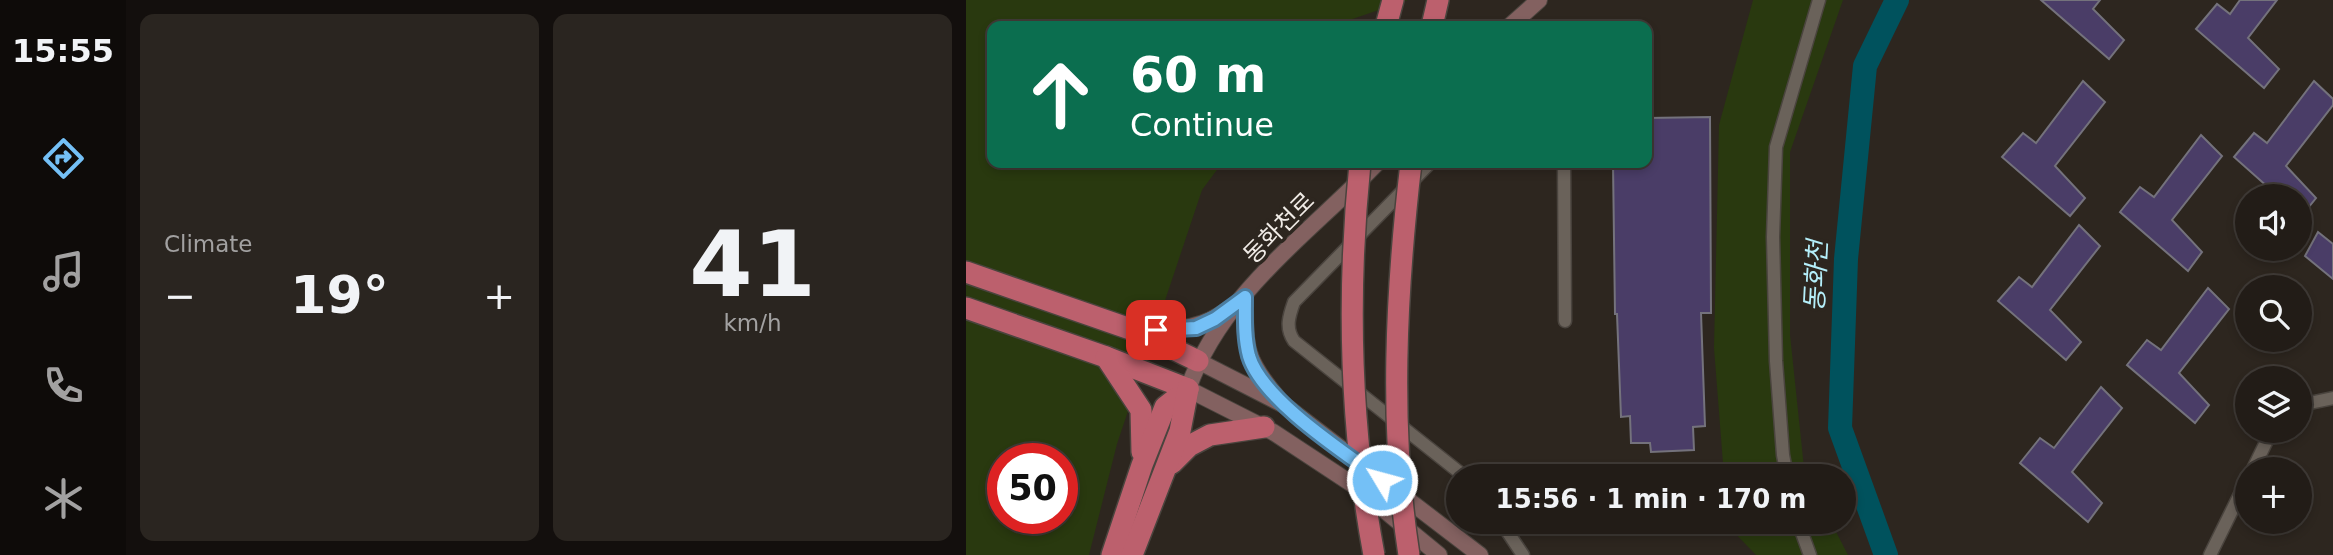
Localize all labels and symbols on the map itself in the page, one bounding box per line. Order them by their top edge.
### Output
street label: 동화천로 [1238,187,1320,269]
water label: 동화천 [1799,236,1833,313]
pin [1126,300,1186,360]
speed limit sign: 50 [987,443,1078,534]
position arrow [1345,443,1419,517]

